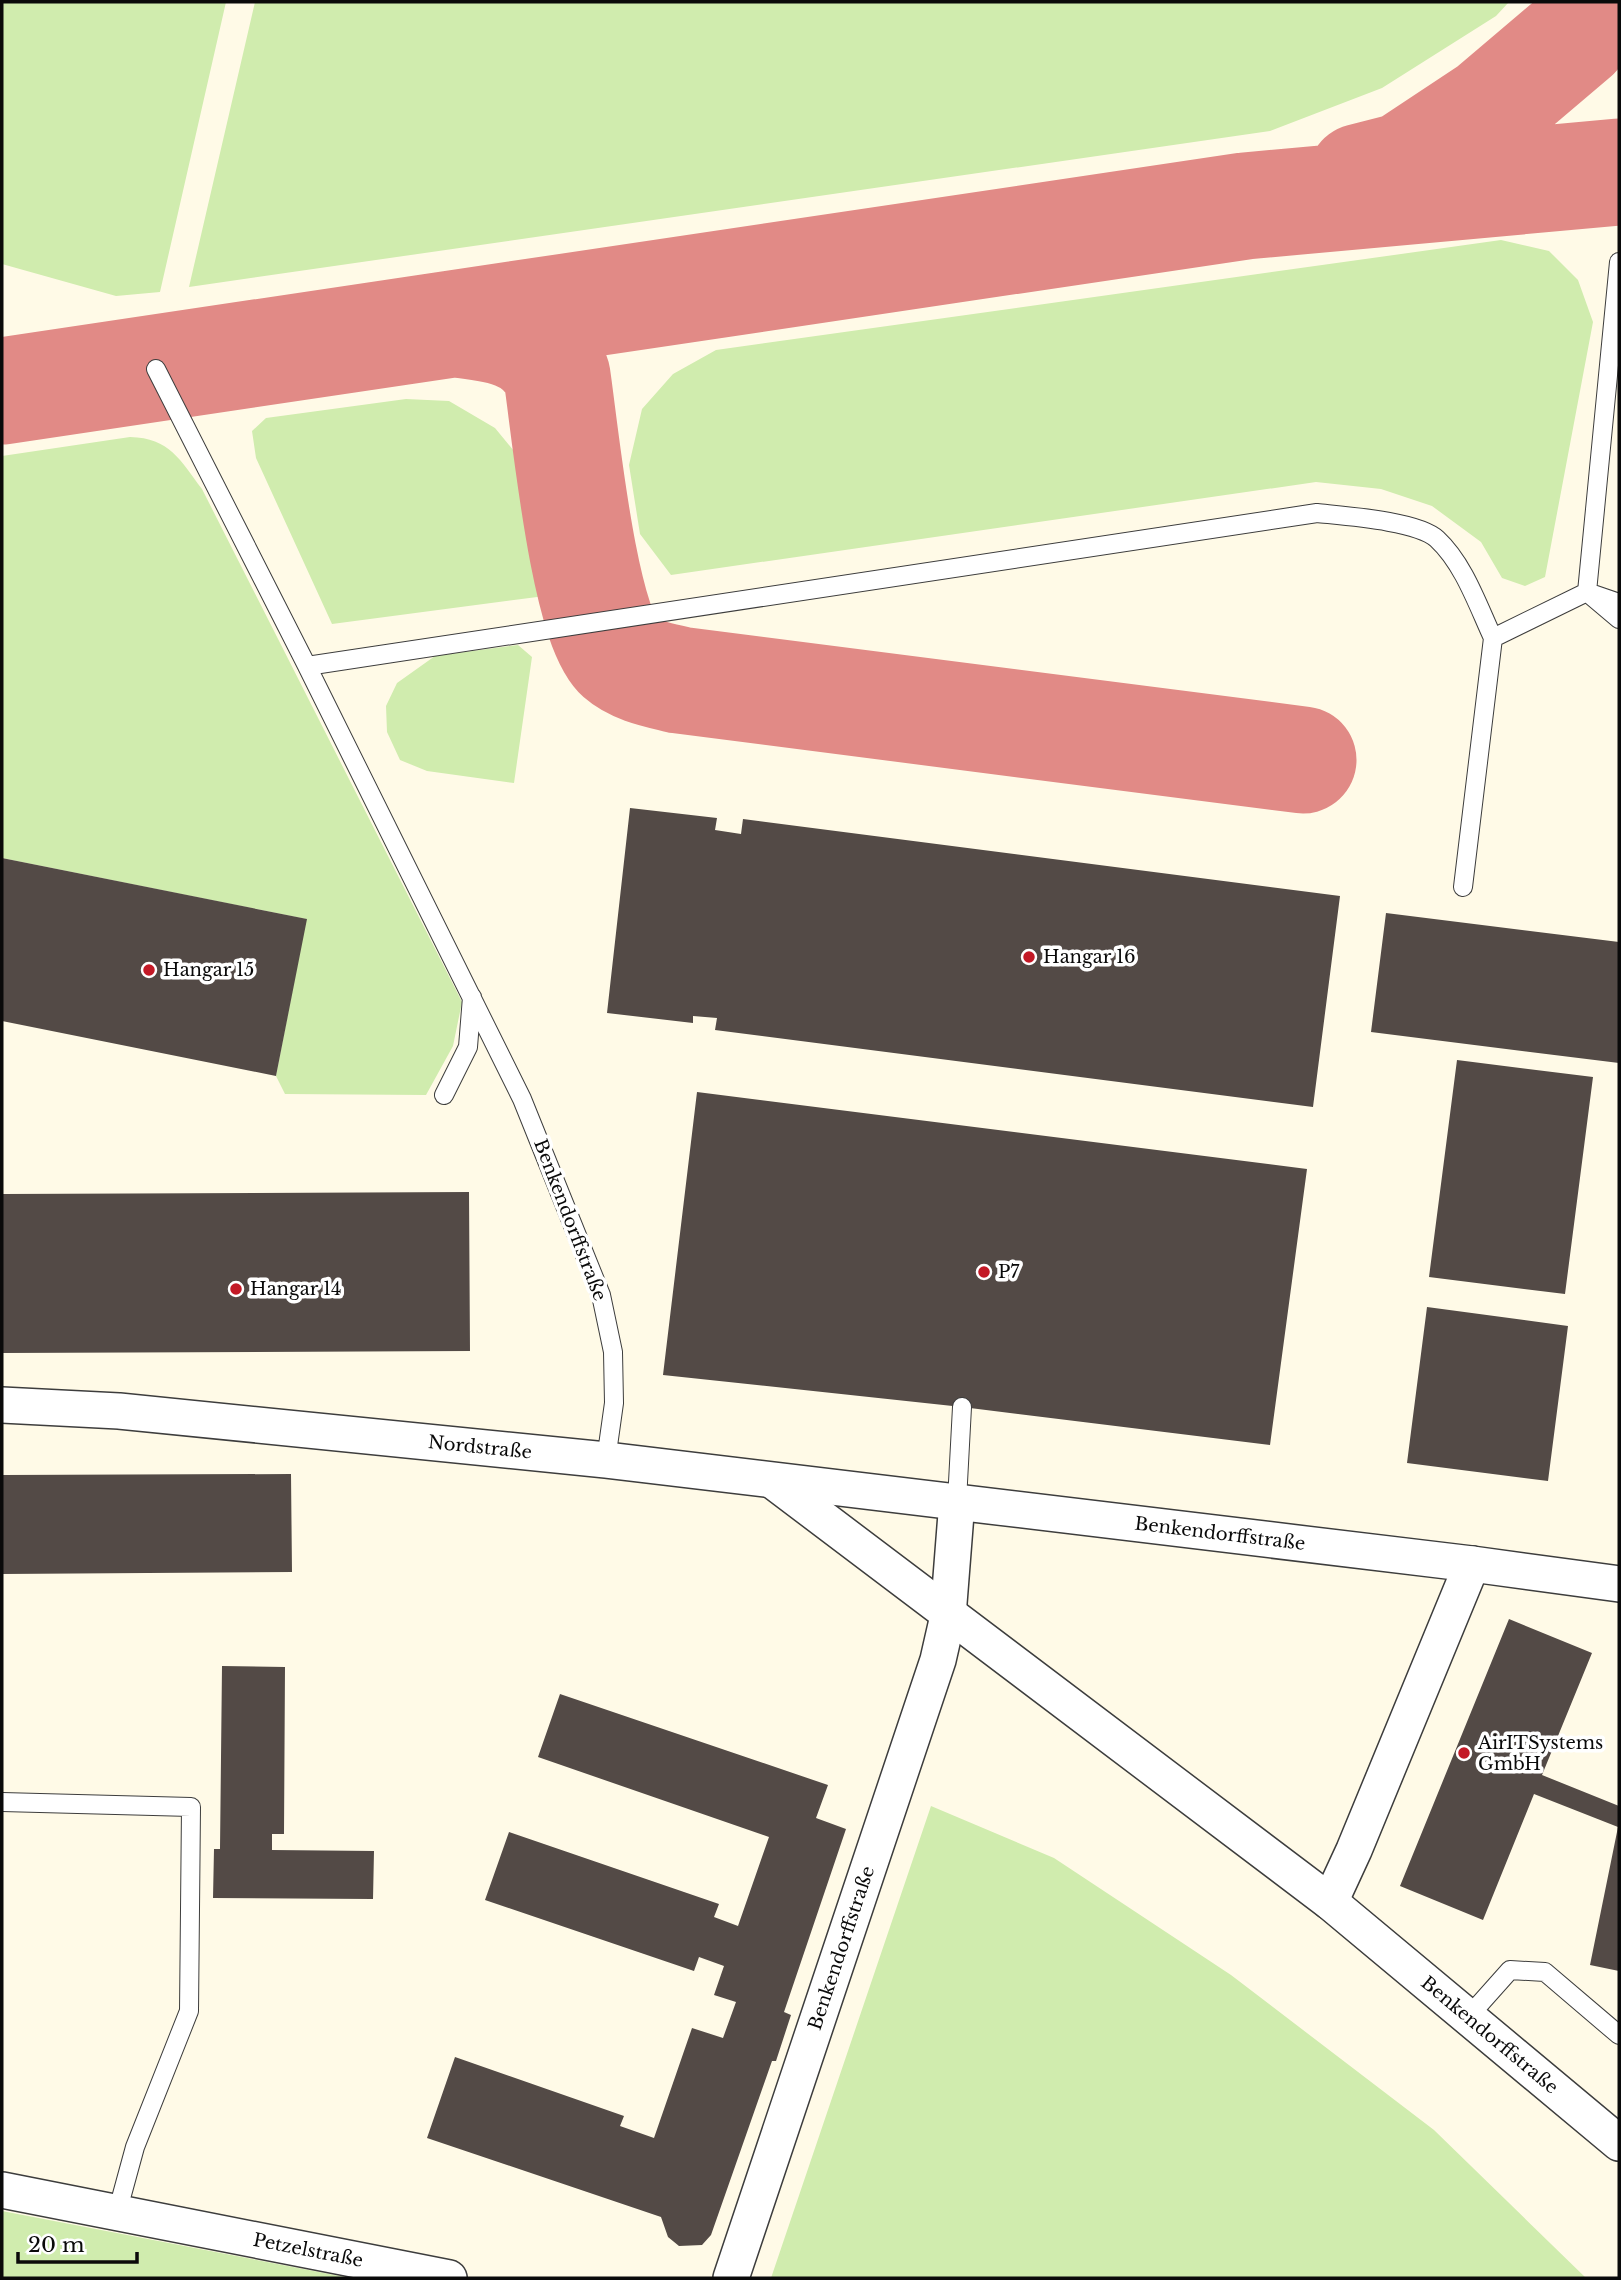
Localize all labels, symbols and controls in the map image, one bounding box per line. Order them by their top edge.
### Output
place label: Hangar 16 [1043,946,1136,968]
marker: Hangar 16 [1021,949,1037,965]
place label: Hangar 15 [163,959,254,981]
marker: Hangar 15 [141,962,157,978]
street label: Benkendorffstraße [529,1136,611,1304]
place label: P7 [998,1261,1020,1283]
marker: P7 [976,1264,992,1280]
place label: Hangar 14 [250,1278,342,1300]
marker: Hangar 14 [228,1281,244,1297]
street label: Nordstraße [427,1431,533,1463]
street label: Benkendorffstraße [1133,1513,1306,1555]
place label: AirITSystems GmbH [1477,1732,1603,1775]
marker: AirITSystems GmbH [1456,1745,1472,1761]
street label: Benkendorffstraße [804,1863,879,2033]
street label: Benkendorffstraße [1417,1972,1563,2098]
scale bar [18,2220,136,2264]
street label: Petzelstraße [251,2229,365,2272]
text: 20 m [28,2232,85,2258]

